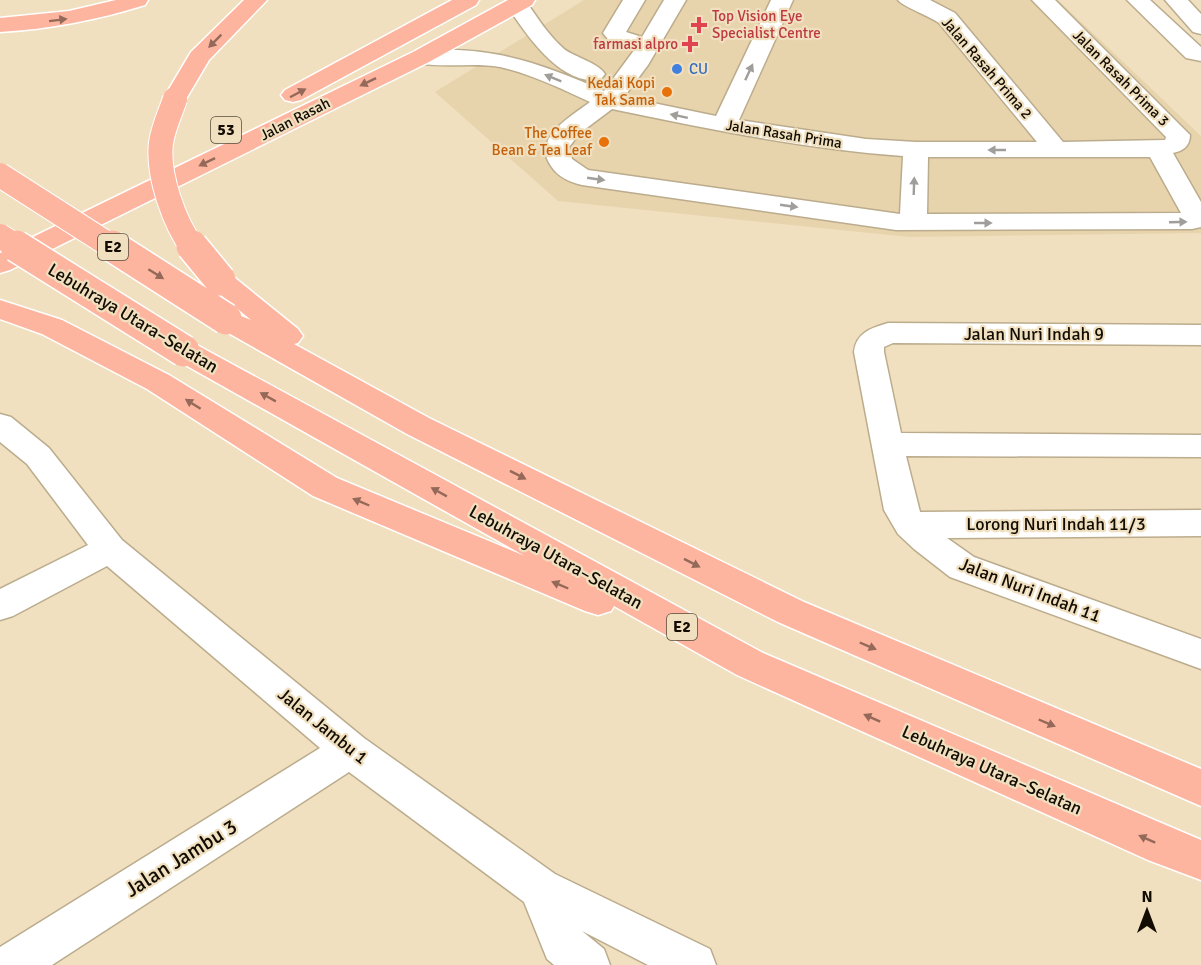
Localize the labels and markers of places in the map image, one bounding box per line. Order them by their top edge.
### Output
place label: Top Vision Eye Specialist Centre [712,7,821,42]
marker: Top Vision Eye Specialist Centre [690,16,708,34]
place label: farmasi alpro [593,35,678,53]
marker: farmasi alpro [683,37,697,51]
place label: CU [689,60,708,78]
marker: CU [670,62,684,76]
place label: Kedai Kopi Tak Sama [587,74,655,109]
marker: Kedai Kopi Tak Sama [660,85,674,99]
place label: The Coffee Bean & Tea Leaf [492,124,593,159]
marker: The Coffee Bean & Tea Leaf [597,135,611,149]

